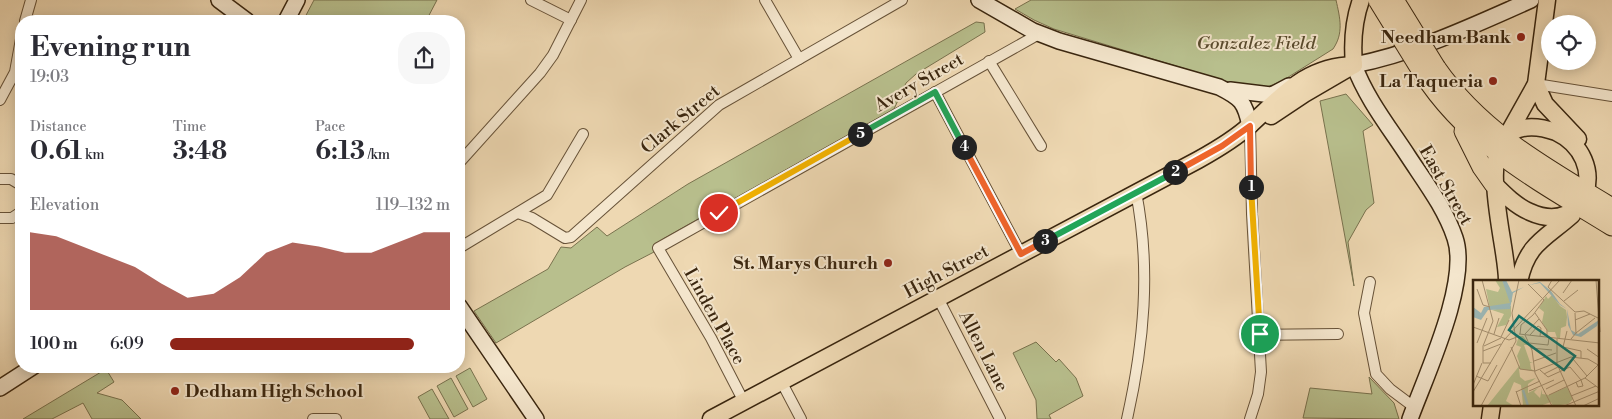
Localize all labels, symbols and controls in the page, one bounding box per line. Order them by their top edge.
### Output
map controls [1541,15,1596,70]
button: locate [1541,15,1596,70]
place label: Needham Bank [1381,26,1512,49]
text: Evening run [30,30,191,65]
marker: Needham Bank [1515,31,1527,43]
button: share [398,32,450,84]
park label: Gonzalez Field [1197,32,1316,55]
street label: Avery Street [870,47,968,118]
text: 19:03 [30,67,69,87]
place label: La Taqueria [1379,70,1483,93]
marker: La Taqueria [1487,75,1499,87]
street label: Clark Street [636,79,725,159]
text: Distance [30,118,87,136]
text: Time [173,118,206,136]
text: Pace [315,118,345,136]
pin: 5 [848,122,872,146]
text: 5 [856,125,865,143]
pin: 4 [952,134,976,160]
text: 0.61 [30,136,82,167]
text: 3:48 [173,136,227,167]
text: 6:13 [315,136,365,167]
text: 4 [960,138,969,156]
street label: East Street [1413,141,1478,230]
text: km [82,146,105,164]
text: /km [365,146,390,164]
pin: 2 [1162,160,1188,184]
text: 2 [1171,163,1180,181]
pin: 1 [1238,174,1264,200]
text: 1 [1248,178,1255,196]
pin [698,192,740,234]
text: Elevation [30,195,99,215]
text: 119–132 m [376,195,450,215]
icon: check [705,199,733,227]
pin: 3 [1032,228,1058,254]
text: 3 [1041,232,1050,250]
street label: High Street [900,239,993,303]
place label: St. Marys Church [733,252,878,275]
marker: St. Marys Church [882,257,894,269]
street label: Linden Place [679,264,751,369]
inset map [1473,280,1600,406]
street label: Allen Lane [953,306,1014,395]
pin [1239,313,1281,355]
icon: arrive [1246,320,1274,348]
text: 100 m [30,334,78,354]
text: 6:09 [110,334,144,354]
place label: Dedham High School [185,380,363,403]
marker: Dedham High School [169,385,181,397]

